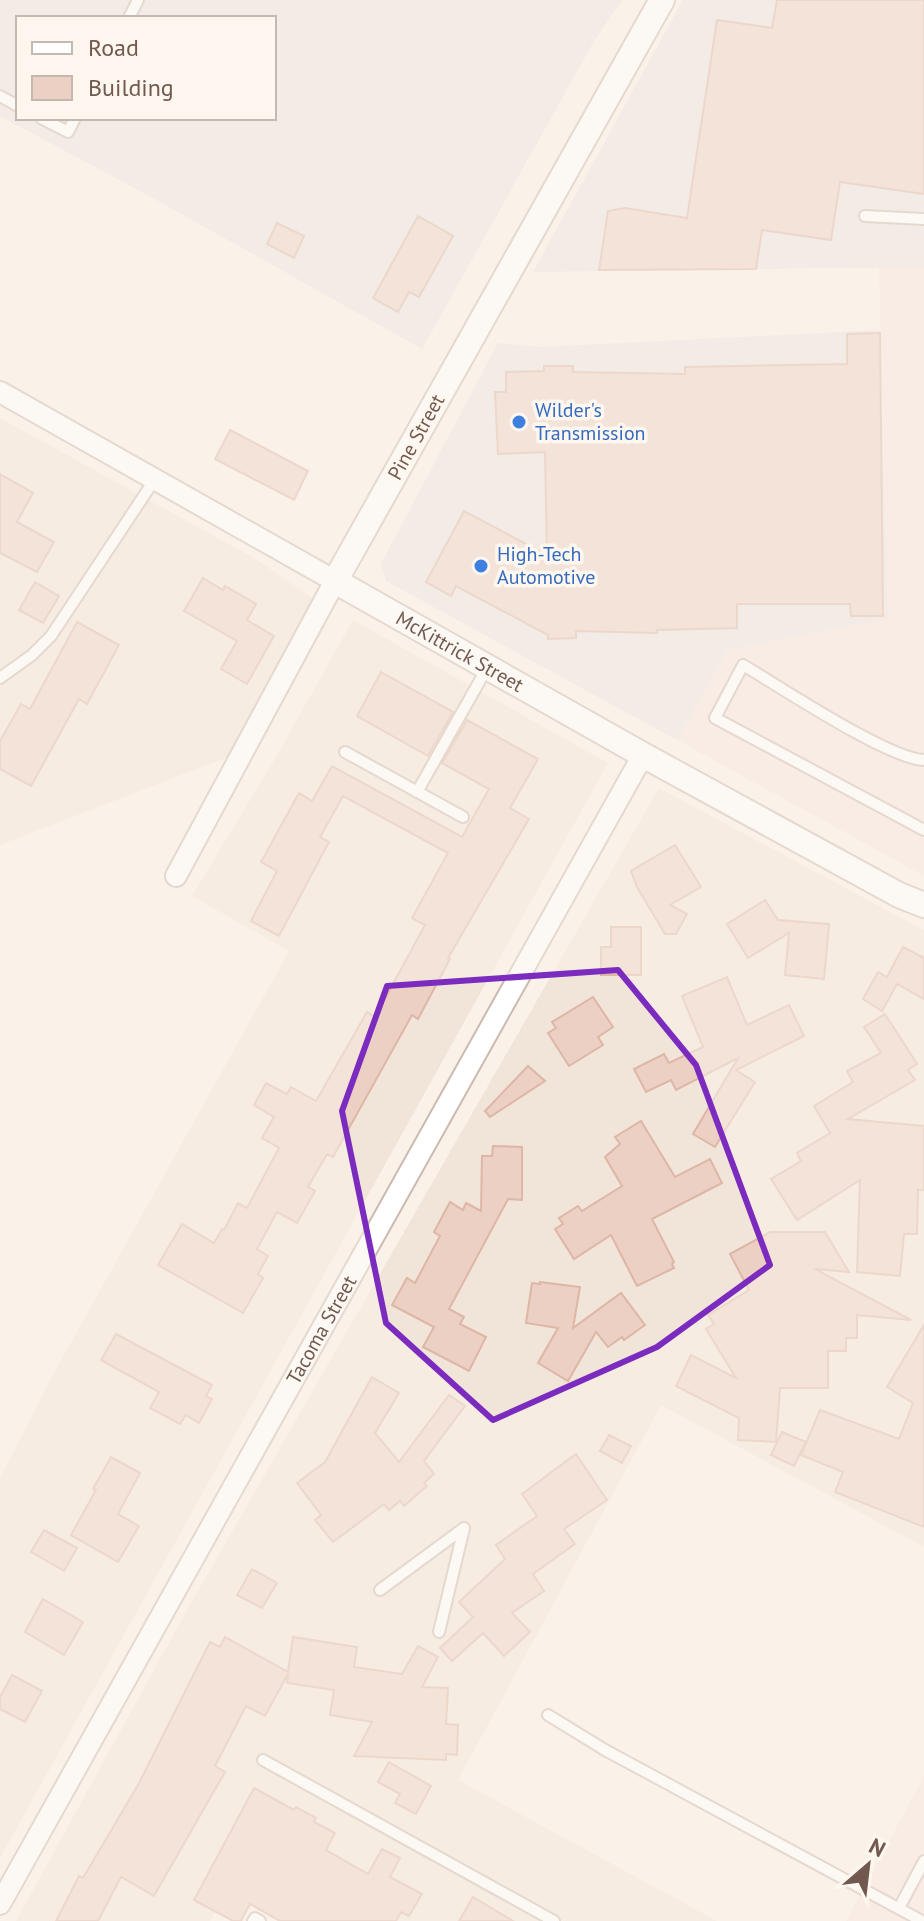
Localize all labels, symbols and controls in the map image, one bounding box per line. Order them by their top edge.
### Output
legend [16,16,276,120]
text: Road [88,32,139,63]
text: Building [88,72,174,103]
street label: Pine Street [382,389,450,484]
place label: Wilder's Transmission [535,397,646,446]
marker: Wilder's Transmission [510,413,528,431]
place label: High-Tech Automotive [497,541,595,590]
marker: High-Tech Automotive [472,557,490,575]
street label: McKittrick Street [391,605,528,698]
street label: Tacoma Street [280,1271,362,1389]
north arrow [828,1825,908,1905]
text: N [864,1832,890,1863]

